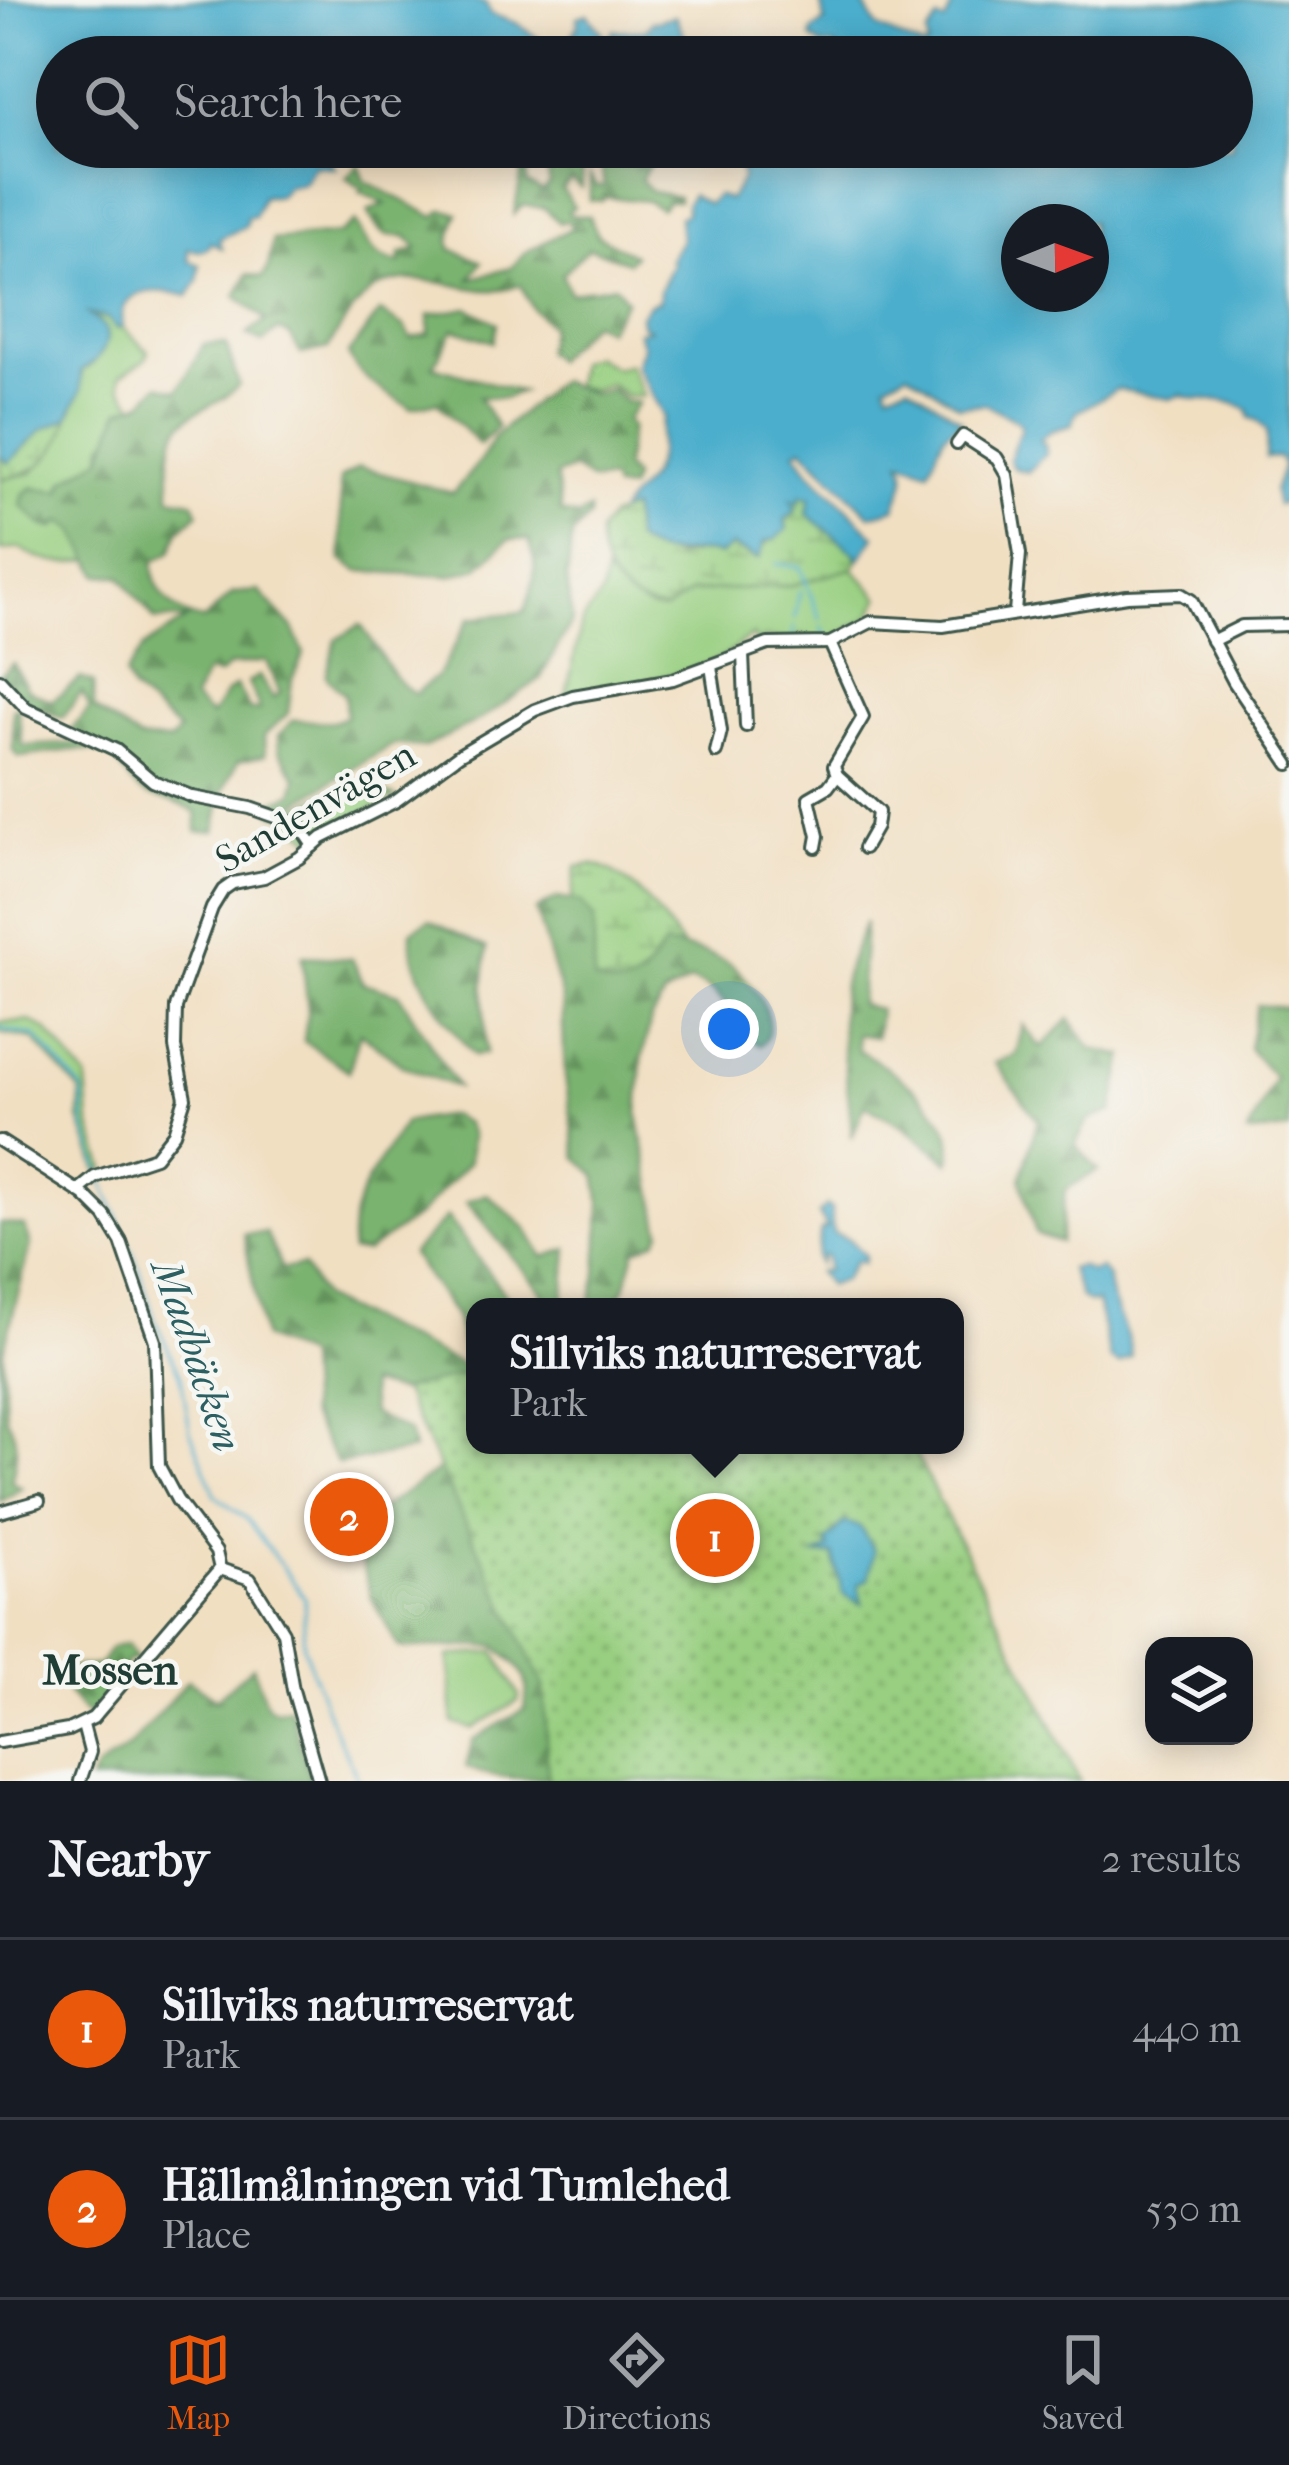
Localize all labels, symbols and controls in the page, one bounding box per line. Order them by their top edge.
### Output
search box [36,36,1253,168]
icon: search [78,69,144,135]
text: Search here [174,76,402,129]
north arrow [1001,204,1109,312]
street label: Sandenvägen [207,731,424,883]
your location [699,999,759,1059]
water label: Madbäcken [140,1250,252,1458]
popup [466,1298,964,1454]
text: Sillviks naturreservat [509,1327,921,1380]
text: Park [509,1380,587,1426]
pin: 2 [310,1472,388,1562]
pin: 1 [676,1493,754,1583]
map controls [1145,1637,1253,1745]
button: layers [1145,1637,1253,1745]
district label: Mossen [42,1646,178,1695]
text: Nearby [48,1829,209,1889]
text: 2 results [1102,1836,1241,1882]
text: Sillviks naturreservat [162,1979,574,2032]
text: 1 [80,2006,94,2052]
text: 440 m [1132,2006,1241,2052]
text: Park [162,2032,240,2078]
text: Hällmålningen vid Tumlehed [162,2159,730,2212]
text: 2 [77,2186,97,2232]
text: 530 m [1146,2186,1241,2232]
text: Place [162,2212,251,2258]
tab: Map [165,2327,231,2438]
tab: Directions [562,2327,711,2438]
tab: Saved [1042,2327,1124,2438]

